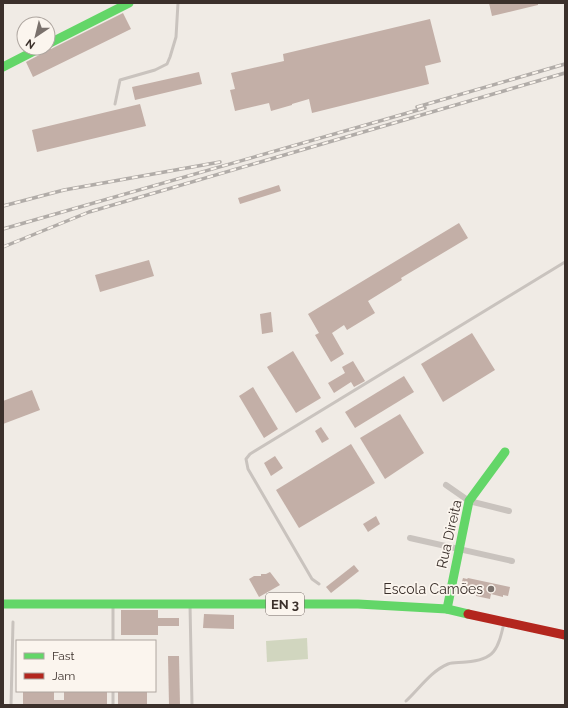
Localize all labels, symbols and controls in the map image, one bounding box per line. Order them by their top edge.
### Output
north arrow [16,16,56,56]
text: N [23,36,38,52]
street label: Rua Direita [433,498,465,570]
place label: Escola Camões [383,581,483,597]
marker: Escola Camões [486,584,496,594]
road number: EN 3 [266,593,304,615]
legend [16,640,156,692]
text: Fast [52,649,75,663]
text: Jam [52,669,75,683]

